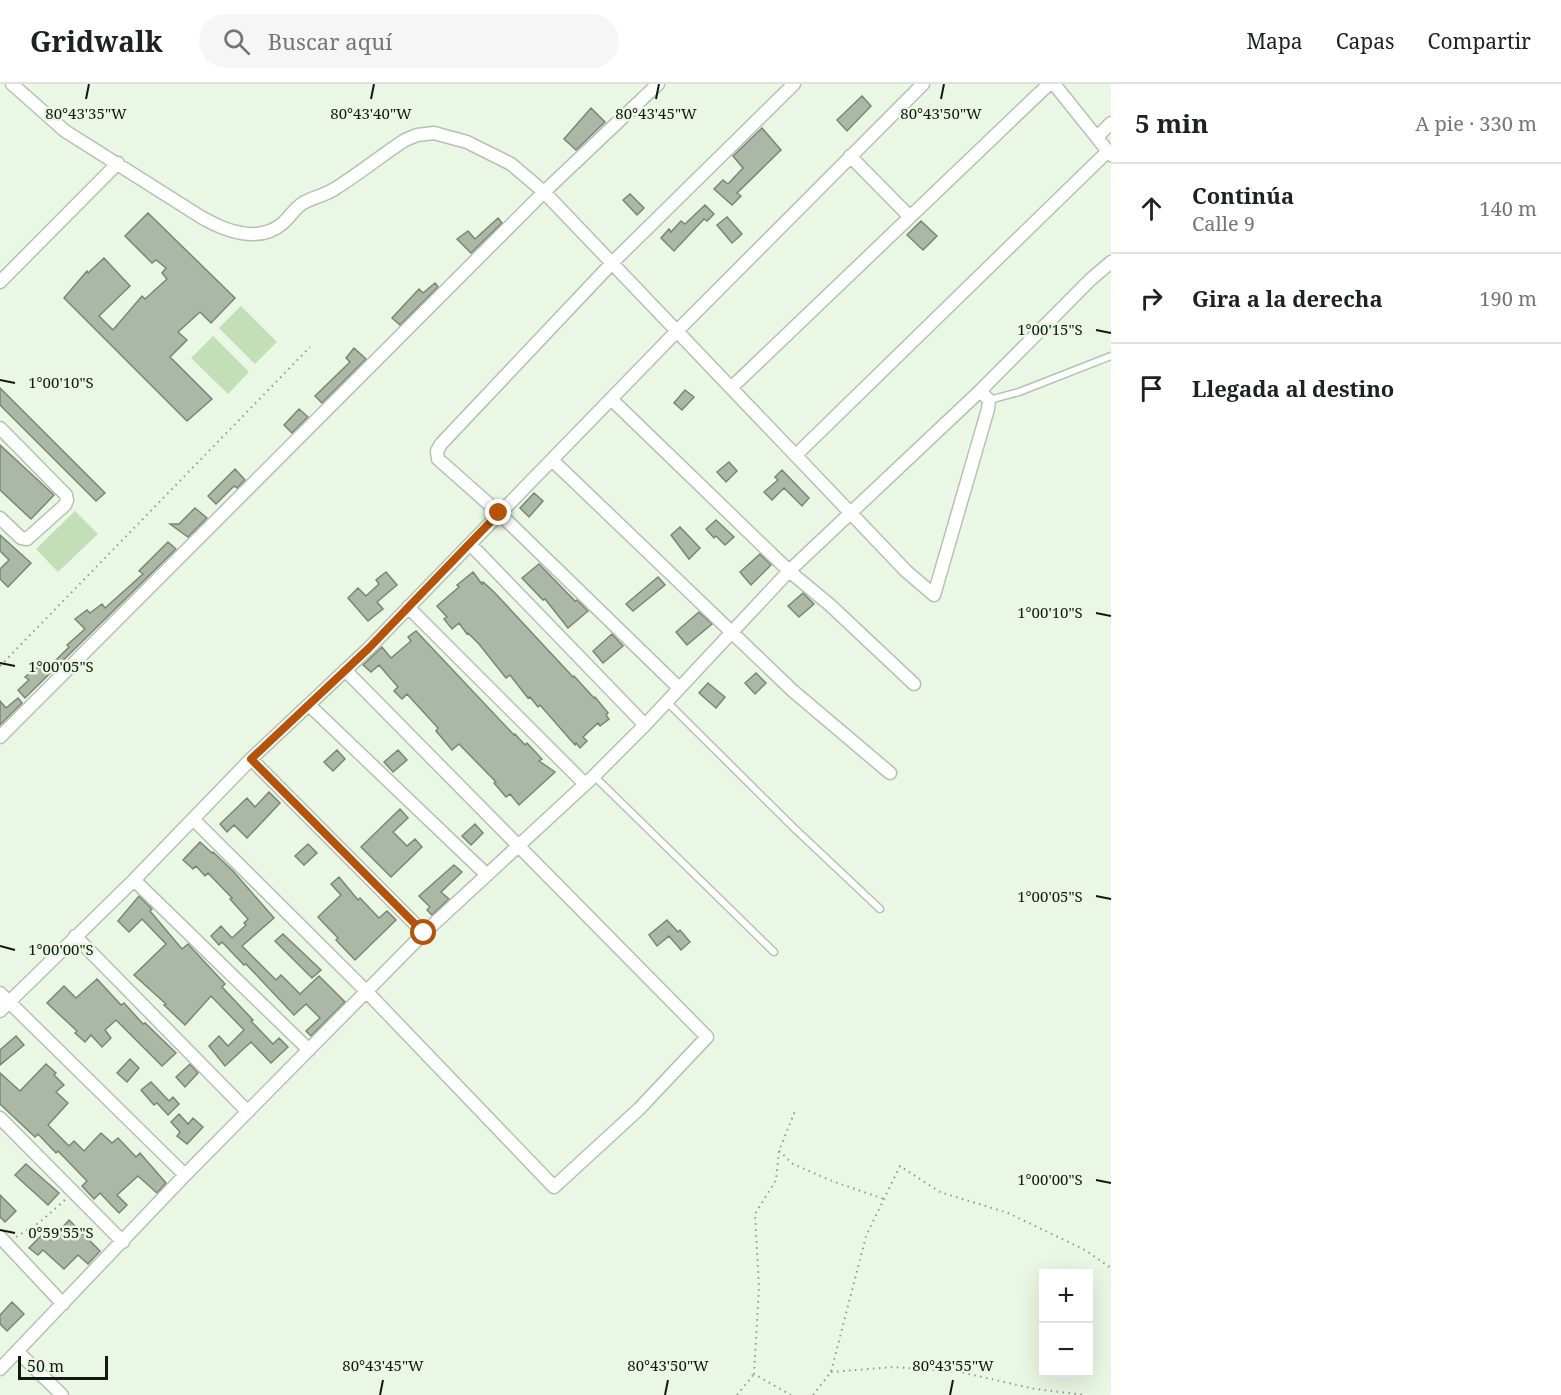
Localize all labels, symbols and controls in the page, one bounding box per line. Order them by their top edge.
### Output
search box [199,14,619,68]
text: Gridwalk [30,22,163,60]
icon: search [220,25,253,58]
text: Buscar aquí [268,26,392,56]
text: Mapa [1246,27,1303,55]
text: Capas [1336,27,1395,55]
text: Compartir [1428,27,1531,55]
text: 80°43'35"W [45,103,127,123]
text: 80°43'40"W [330,103,412,123]
text: 80°43'45"W [615,103,697,123]
text: 80°43'50"W [900,103,982,123]
text: 5 min [1135,105,1209,141]
text: A pie · 330 m [1415,110,1537,137]
text: Continúa [1192,180,1294,210]
icon: ahead [1135,192,1168,225]
text: 140 m [1479,195,1537,222]
text: Calle 9 [1192,210,1255,237]
icon: right [1135,282,1168,315]
text: Gira a la derecha [1192,283,1383,313]
text: 190 m [1479,285,1537,312]
text: 1°00'15"S [1017,319,1083,339]
text: 1°00'10"S [28,372,94,392]
icon: arrive [1135,372,1168,405]
text: Llegada al destino [1192,373,1394,403]
route end [485,499,511,525]
text: 1°00'10"S [1017,602,1083,622]
text: 1°00'05"S [28,656,94,676]
text: 1°00'05"S [1017,886,1083,906]
route start [410,919,436,945]
text: 1°00'00"S [28,939,94,959]
text: 1°00'00"S [1017,1169,1083,1189]
text: 0°59'55"S [28,1222,94,1242]
map controls [1039,1269,1093,1377]
button: + [1039,1269,1093,1323]
button: − [1039,1323,1093,1377]
scale bar [18,1353,108,1380]
text: 50 m [27,1355,64,1377]
text: 80°43'45"W [342,1355,424,1375]
text: 80°43'50"W [627,1355,709,1375]
text: 80°43'55"W [912,1355,994,1375]

